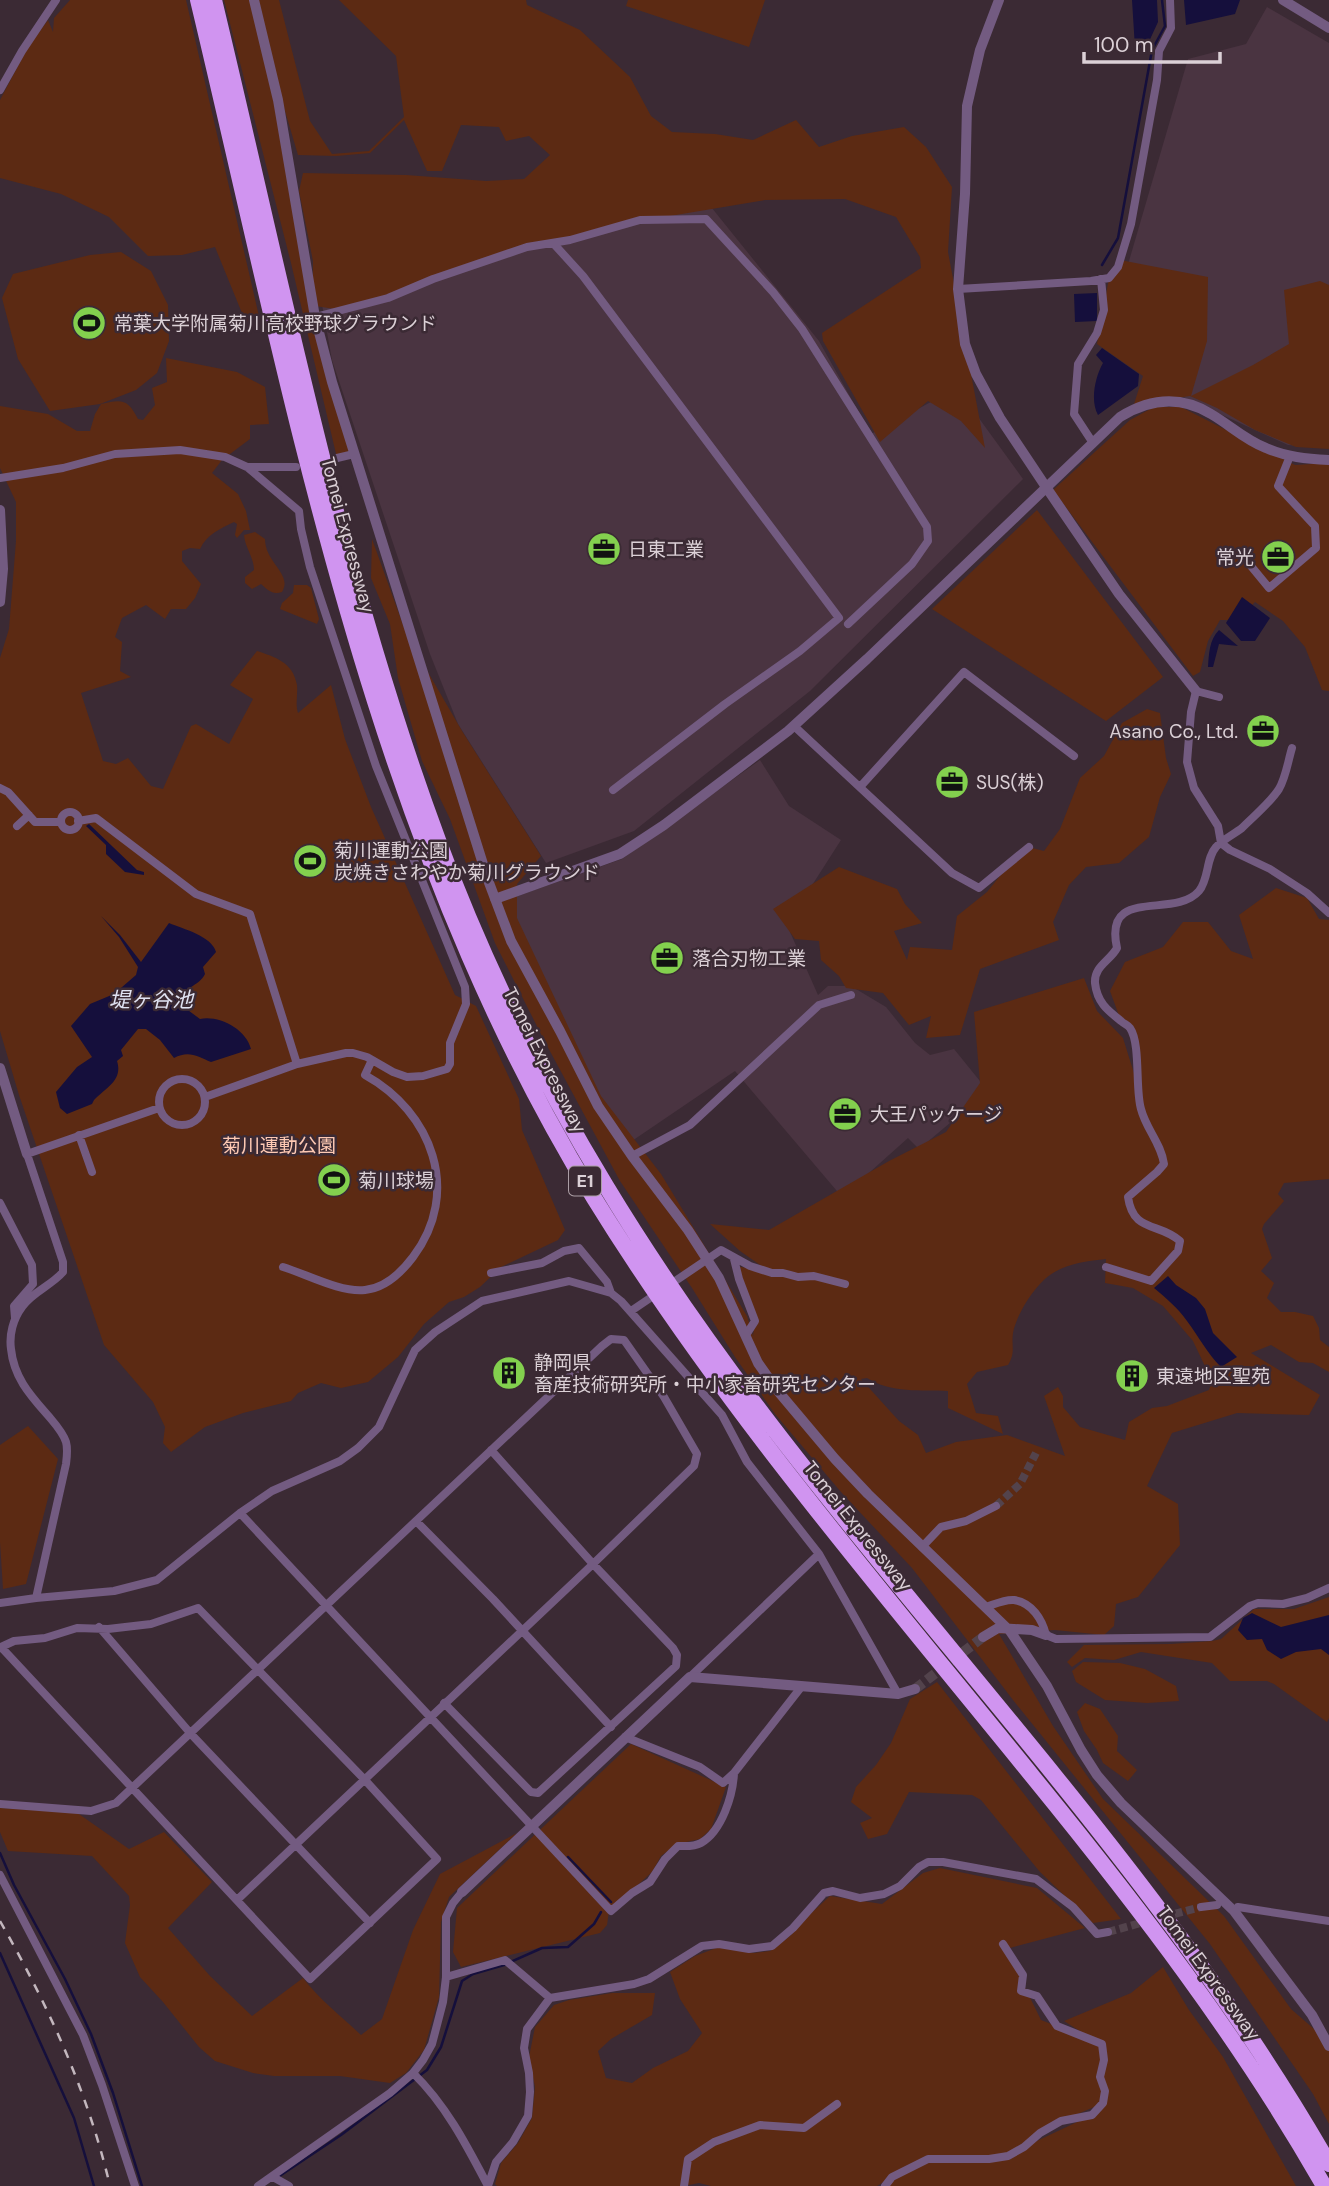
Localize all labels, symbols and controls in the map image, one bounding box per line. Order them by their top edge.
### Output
scale bar [1084,21,1220,65]
text: 100 m [1094,31,1154,59]
sports icon: 常葉大学附属菊川高校野球グラウンド [70,304,108,342]
place label: 常葉大学附属菊川高校野球グラウンド [114,311,437,336]
street label: Tomei Expressway [315,454,381,616]
office icon: 日東工業 [585,530,623,568]
place label: 日東工業 [628,537,704,562]
office icon: 常光 [1259,538,1297,576]
place label: 常光 [1216,545,1254,570]
office icon: Asano Co., Ltd. [1244,712,1282,750]
place label: Asano Co., Ltd. [1109,719,1238,744]
office icon: SUS(株) [933,763,971,801]
place label: SUS(株) [976,770,1044,795]
place label: 菊川運動公園 炭焼きさわやか菊川グラウンド [334,838,600,885]
sports icon: 菊川運動公園 炭焼きさわやか菊川グラウンド [291,842,329,880]
office icon: 落合刃物工業 [648,939,686,977]
place label: 落合刃物工業 [692,946,806,971]
street label: Tomei Expressway [497,983,593,1138]
water label: 堤ヶ谷池 [109,986,195,1014]
office icon: 大王パッケージ [826,1095,864,1133]
place label: 大王パッケージ [870,1102,1003,1127]
park label: 菊川運動公園 [222,1133,336,1158]
sports icon: 菊川球場 [315,1161,353,1199]
road number: E1 [569,1166,601,1196]
place label: 菊川球場 [358,1168,434,1193]
place label: 静岡県 畜産技術研究所・中小家畜研究センター [534,1350,876,1397]
building icon: 静岡県 畜産技術研究所・中小家畜研究センター [490,1354,528,1392]
building icon: 東遠地区聖苑 [1113,1357,1151,1395]
place label: 東遠地区聖苑 [1156,1364,1270,1389]
street label: Tomei Expressway [798,1456,919,1597]
street label: Tomei Expressway [1152,1901,1267,2046]

